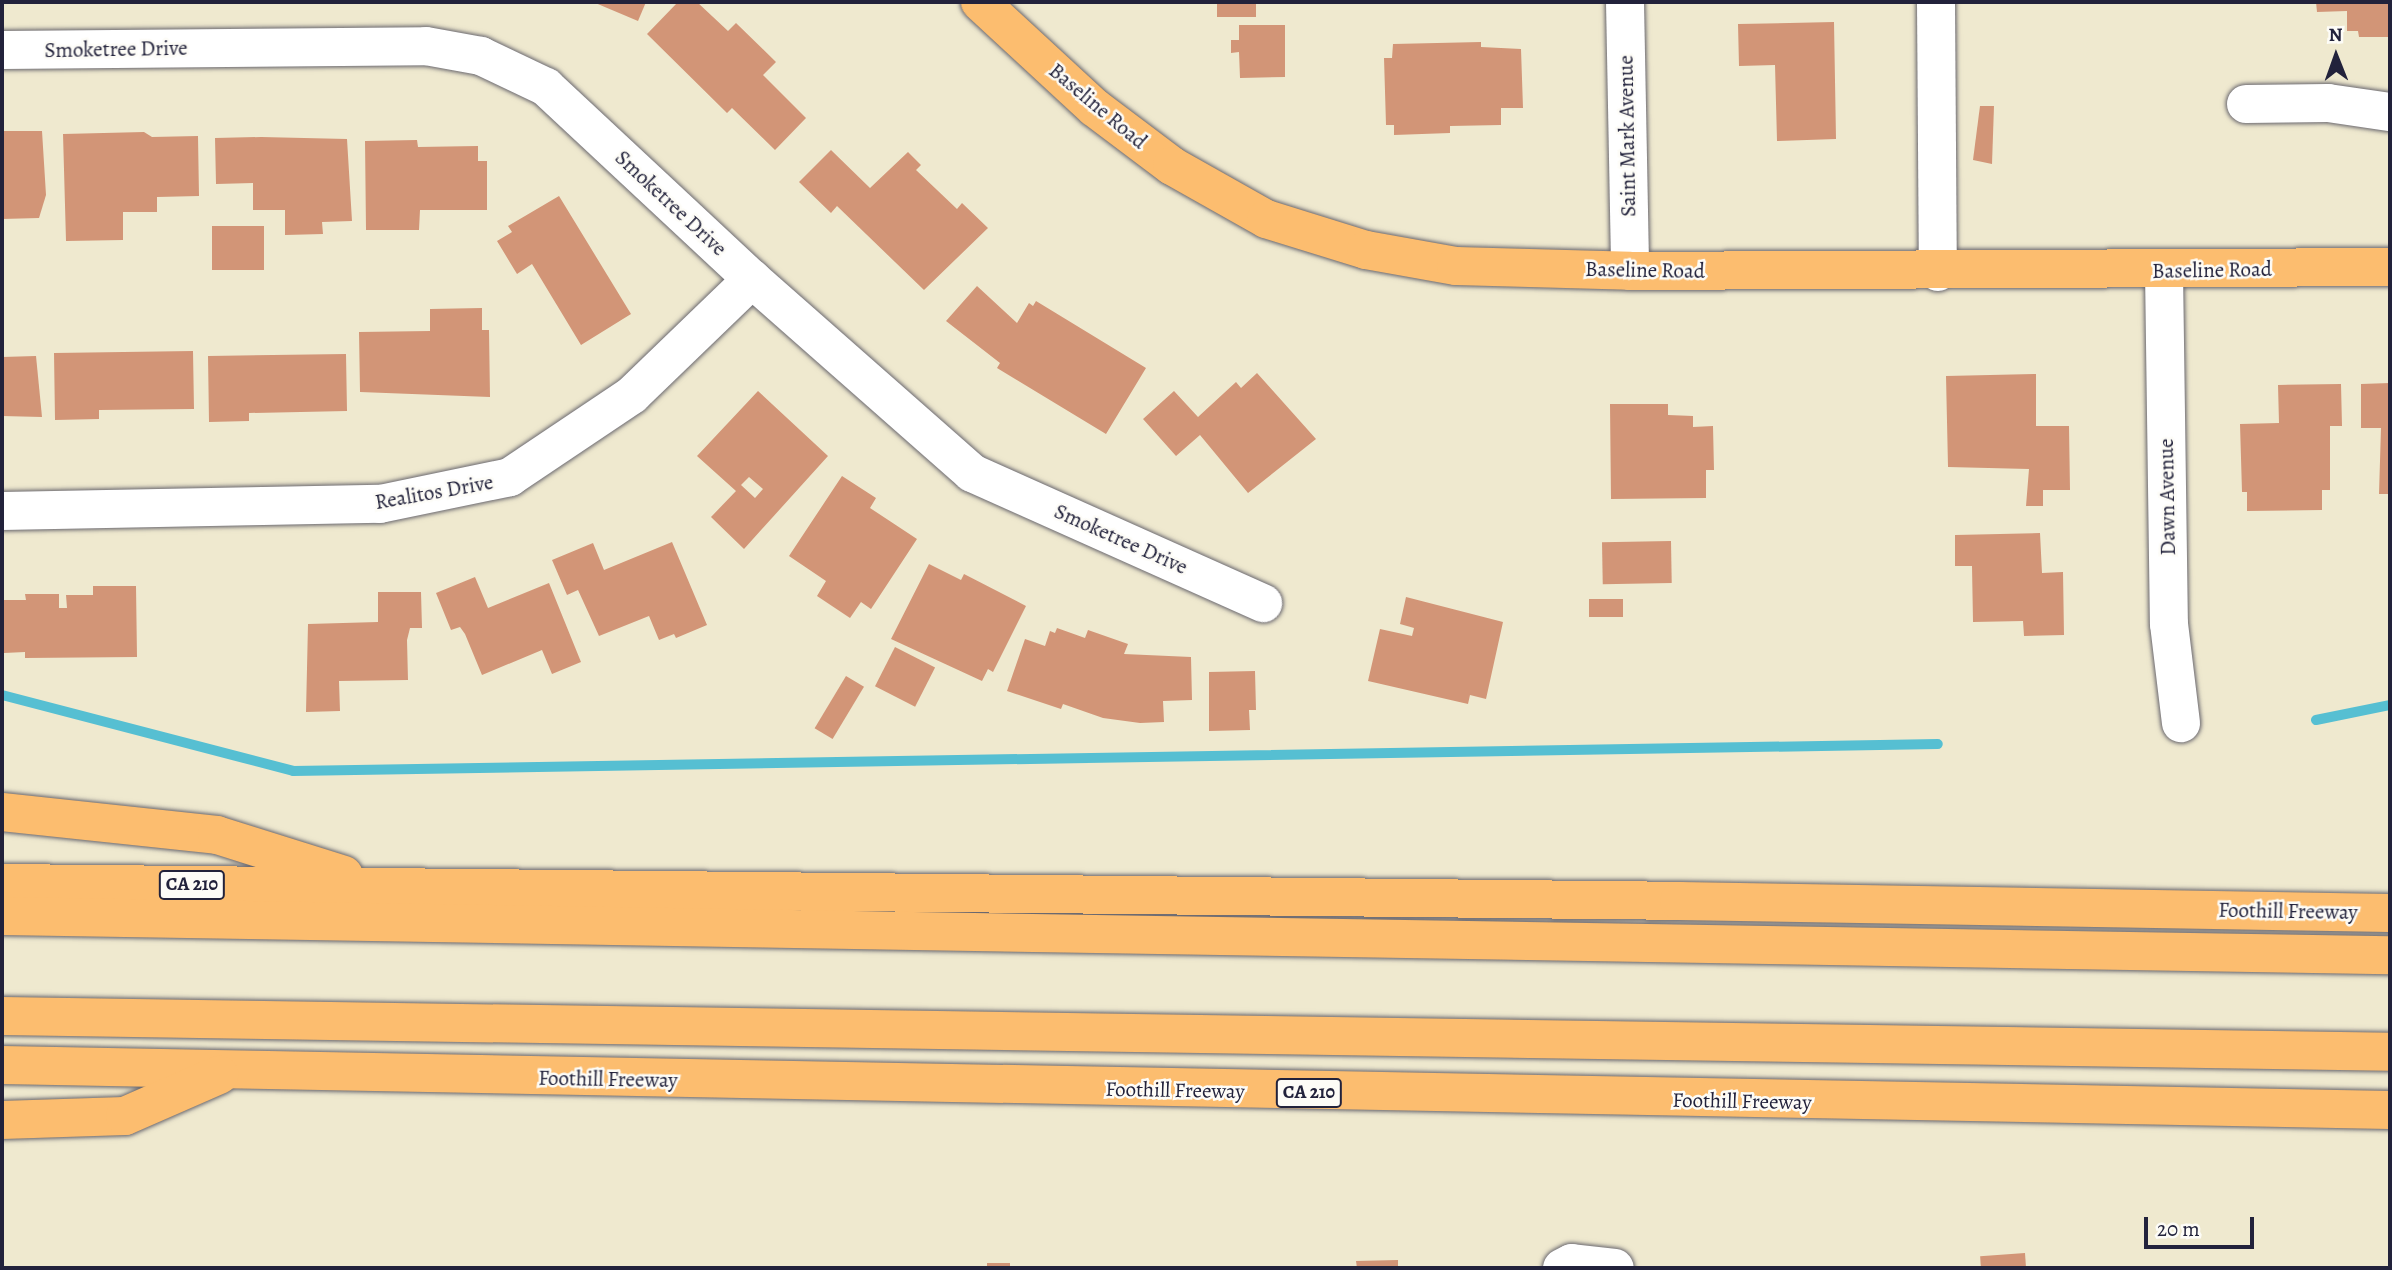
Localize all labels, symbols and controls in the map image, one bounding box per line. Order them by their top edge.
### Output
north arrow [2301,21,2371,91]
text: N [2328,22,2343,48]
street label: Smoketree Drive [44,35,188,63]
street label: Saint Mark Avenue [1613,55,1641,217]
street label: Baseline Road [1044,58,1152,154]
street label: Smoketree Drive [610,145,732,261]
street label: Baseline Road [1585,256,1705,284]
street label: Baseline Road [2152,256,2272,284]
street label: Dawn Avenue [2153,438,2181,556]
street label: Realitos Drive [373,469,495,515]
street label: Smoketree Drive [1050,498,1192,580]
road number: CA 210 [159,870,225,900]
street label: Foothill Freeway [2218,897,2358,925]
street label: Foothill Freeway [538,1065,678,1093]
street label: Foothill Freeway [1105,1076,1245,1104]
road number: CA 210 [1276,1078,1342,1108]
street label: Foothill Freeway [1672,1087,1812,1115]
scale bar [2147,1204,2257,1248]
text: 20 m [2157,1215,2200,1243]

